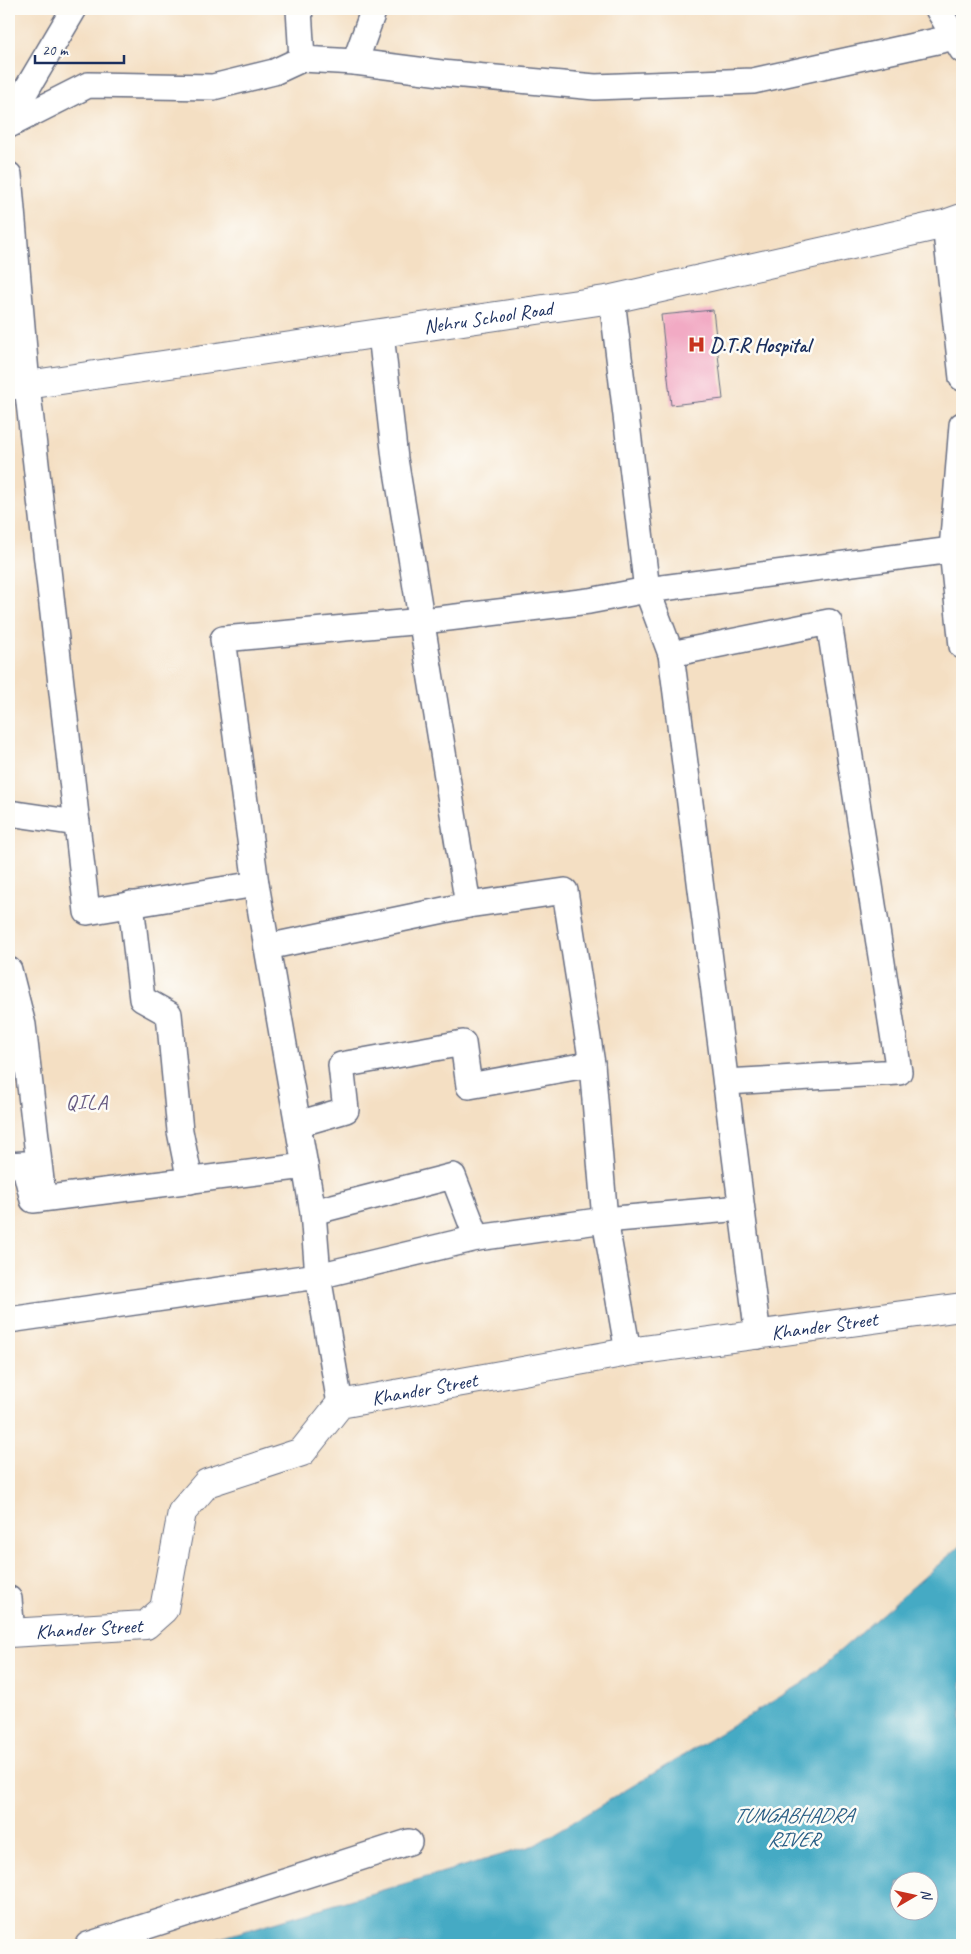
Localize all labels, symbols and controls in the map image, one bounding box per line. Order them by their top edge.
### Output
scale bar [35,32,124,64]
text: 20 m [42,41,69,60]
street label: Nehru School Road [422,295,557,339]
place label: D.T.R Hospital [710,333,815,358]
hospital icon: D.T.R Hospital [686,335,706,355]
district label: QILA [66,1089,109,1115]
street label: Khander Street [770,1306,881,1345]
street label: Khander Street [369,1367,481,1411]
street label: Khander Street [35,1613,145,1644]
water label: TUNGABHADRA RIVER [734,1802,857,1852]
north arrow [888,1872,938,1922]
text: N [917,1888,936,1902]

